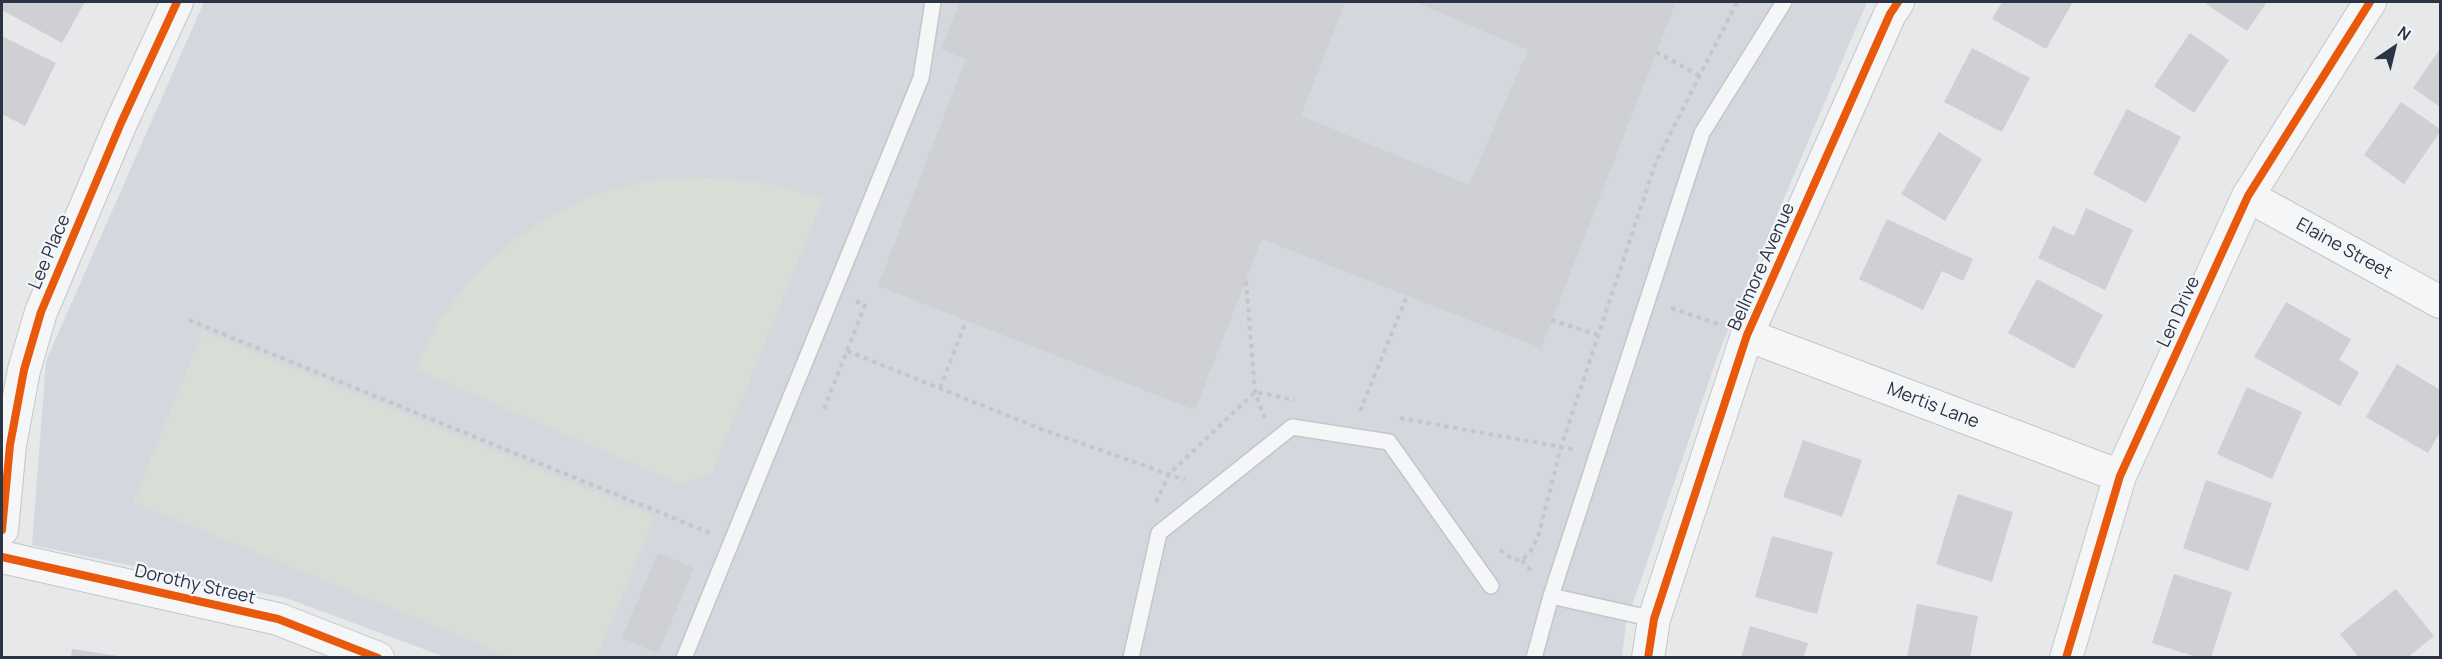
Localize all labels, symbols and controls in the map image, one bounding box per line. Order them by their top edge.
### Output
north arrow [2364,18,2424,78]
text: N [2393,21,2415,46]
street label: Bellmore Avenue [1724,200,1800,334]
street label: Lee Place [25,211,75,293]
street label: Elaine Street [2292,214,2396,284]
street label: Len Drive [2153,273,2205,351]
street label: Mertis Lane [1884,379,1982,433]
street label: Dorothy Street [132,561,258,609]

